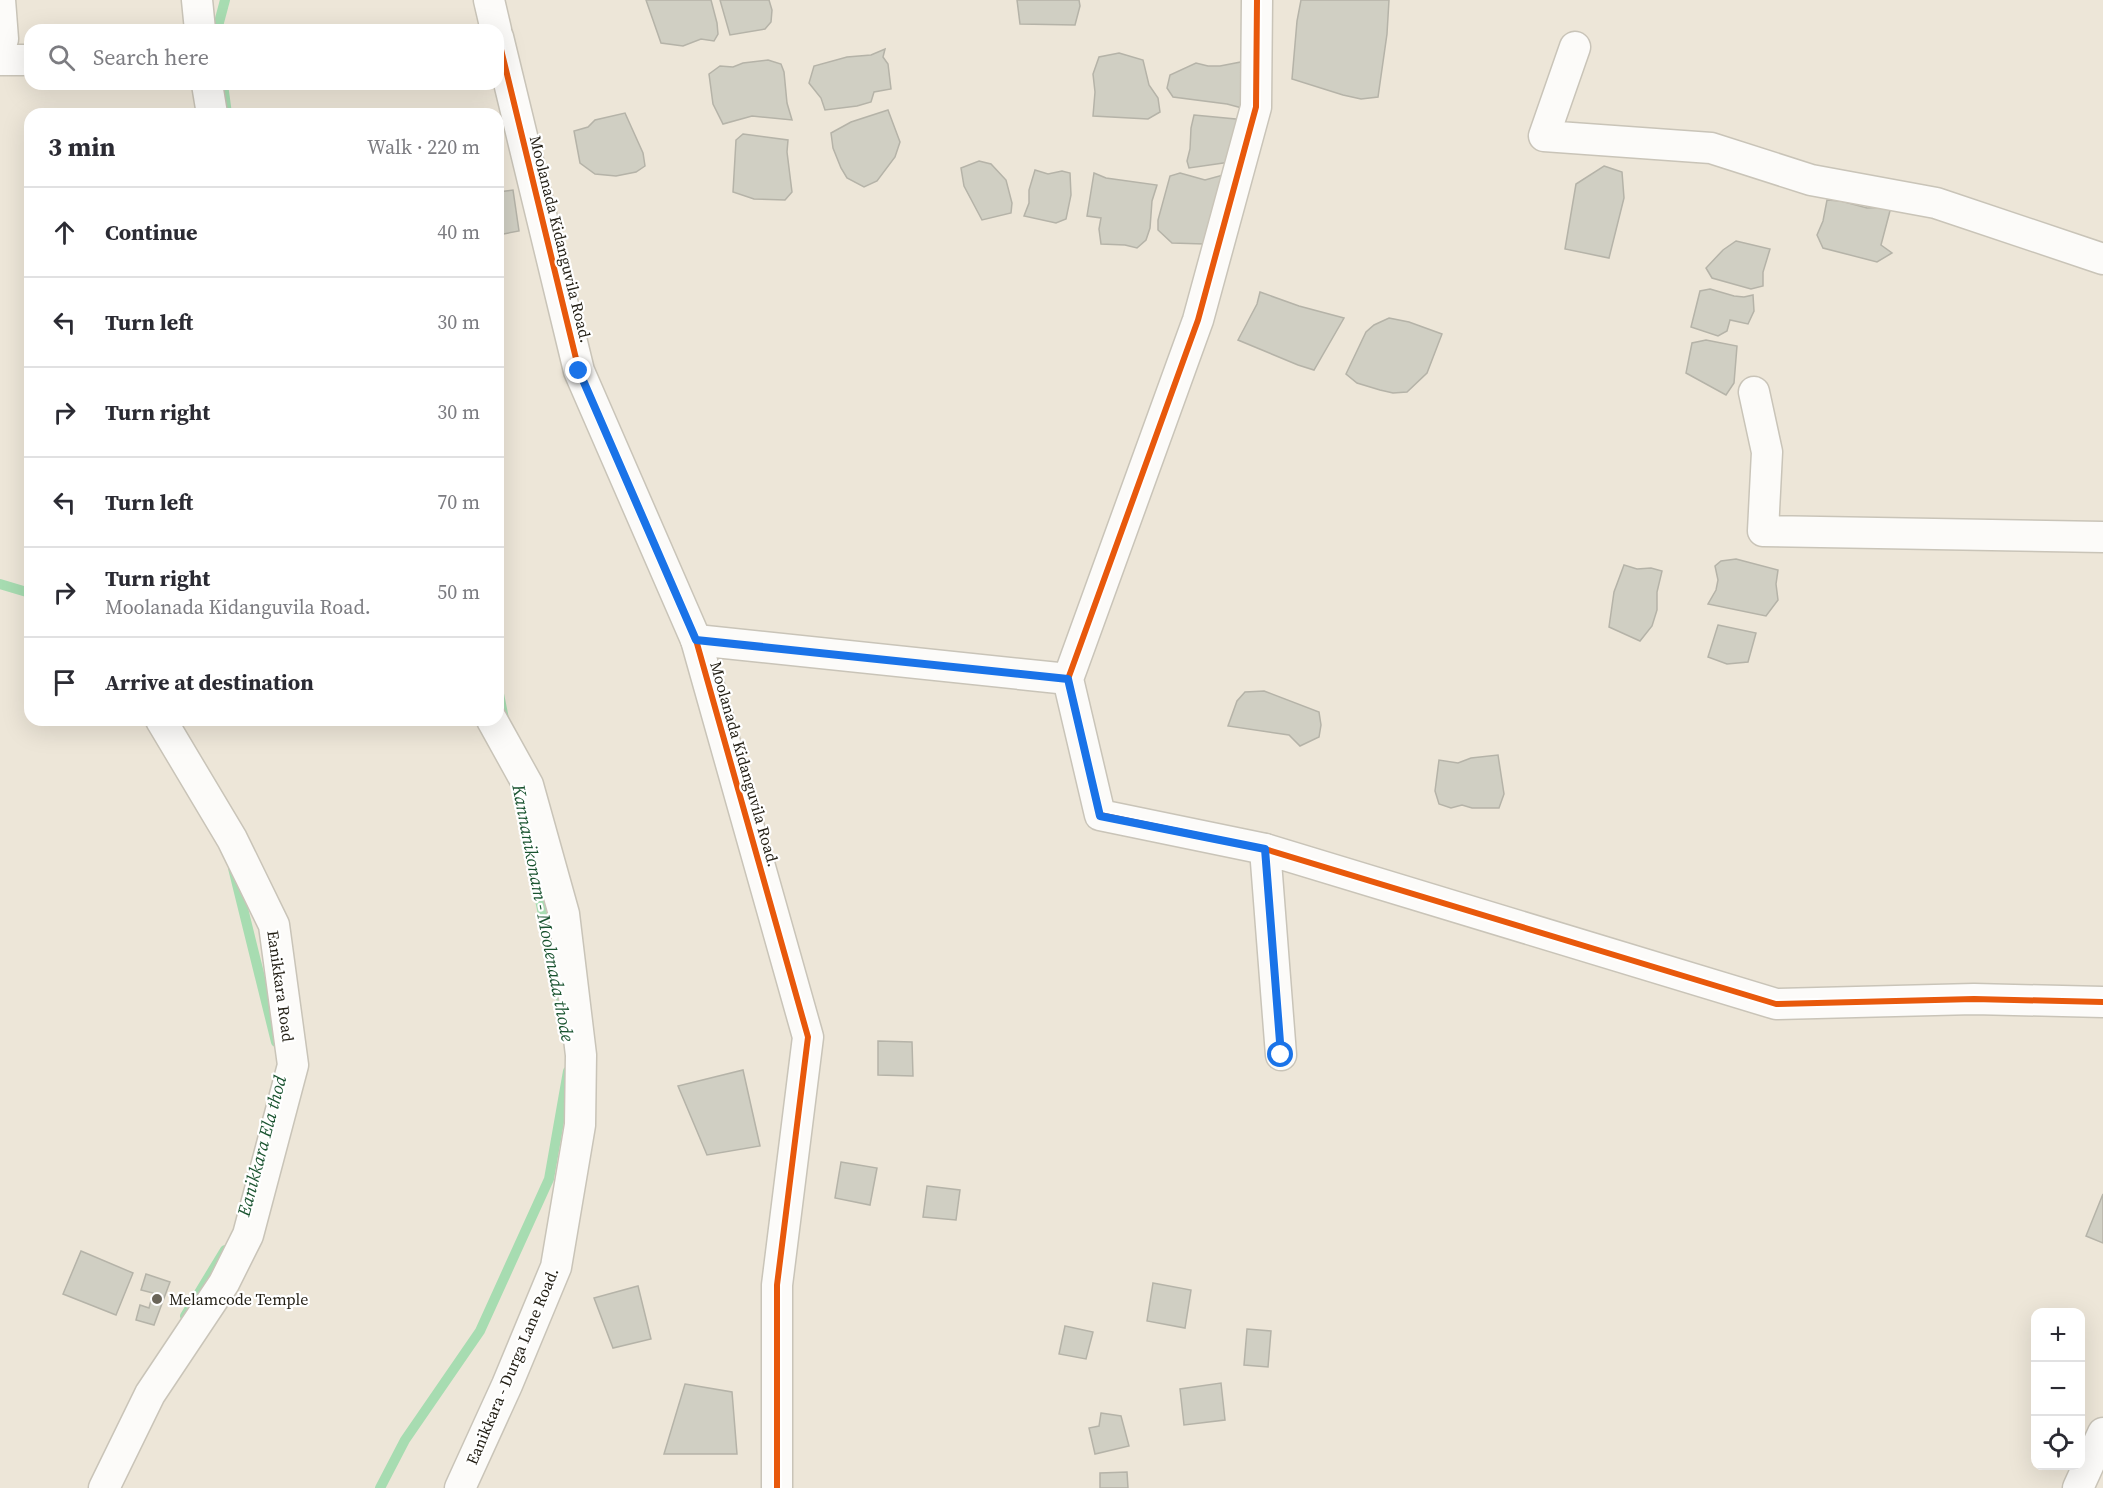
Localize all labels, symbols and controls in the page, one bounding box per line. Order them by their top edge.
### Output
search box [24,24,504,90]
icon: search [45,41,78,74]
text: Search here [93,42,209,72]
text: 3 min [48,129,115,165]
text: Walk · 220 m [367,133,480,161]
street label: Moolanada Kidanguvila Road. [525,133,597,345]
icon: ahead [48,216,81,249]
text: Continue [105,217,198,247]
text: 40 m [437,218,480,246]
icon: left [48,306,81,339]
text: Turn left [105,307,193,337]
text: 30 m [437,308,480,336]
route end [565,357,591,383]
icon: right [48,396,81,429]
text: Turn right [105,397,210,427]
text: 30 m [437,398,480,426]
icon: left [48,486,81,519]
text: Turn left [105,487,193,517]
text: 70 m [437,488,480,516]
text: Turn right [105,563,210,593]
icon: right [48,576,81,609]
text: 50 m [437,578,480,606]
text: Moolanada Kidanguvila Road. [105,593,371,621]
street label: Moolanada Kidanguvila Road. [705,659,785,869]
icon: arrive [48,666,81,699]
text: Arrive at destination [105,667,314,697]
water label: Kannanikonam - Moolenada thode [506,781,581,1044]
street label: Eanikkara Road [262,929,300,1043]
route start [1267,1041,1293,1067]
water label: Eanikkara Ela thod [230,1072,292,1220]
street label: Eanikkara - Durga Lane Road. [460,1264,564,1468]
place label: Melamcode Temple [169,1288,308,1310]
marker: Melamcode Temple [150,1292,164,1306]
map controls [2031,1308,2085,1470]
button: + [2031,1308,2085,1362]
button: − [2031,1362,2085,1416]
button: locate [2031,1416,2085,1470]

